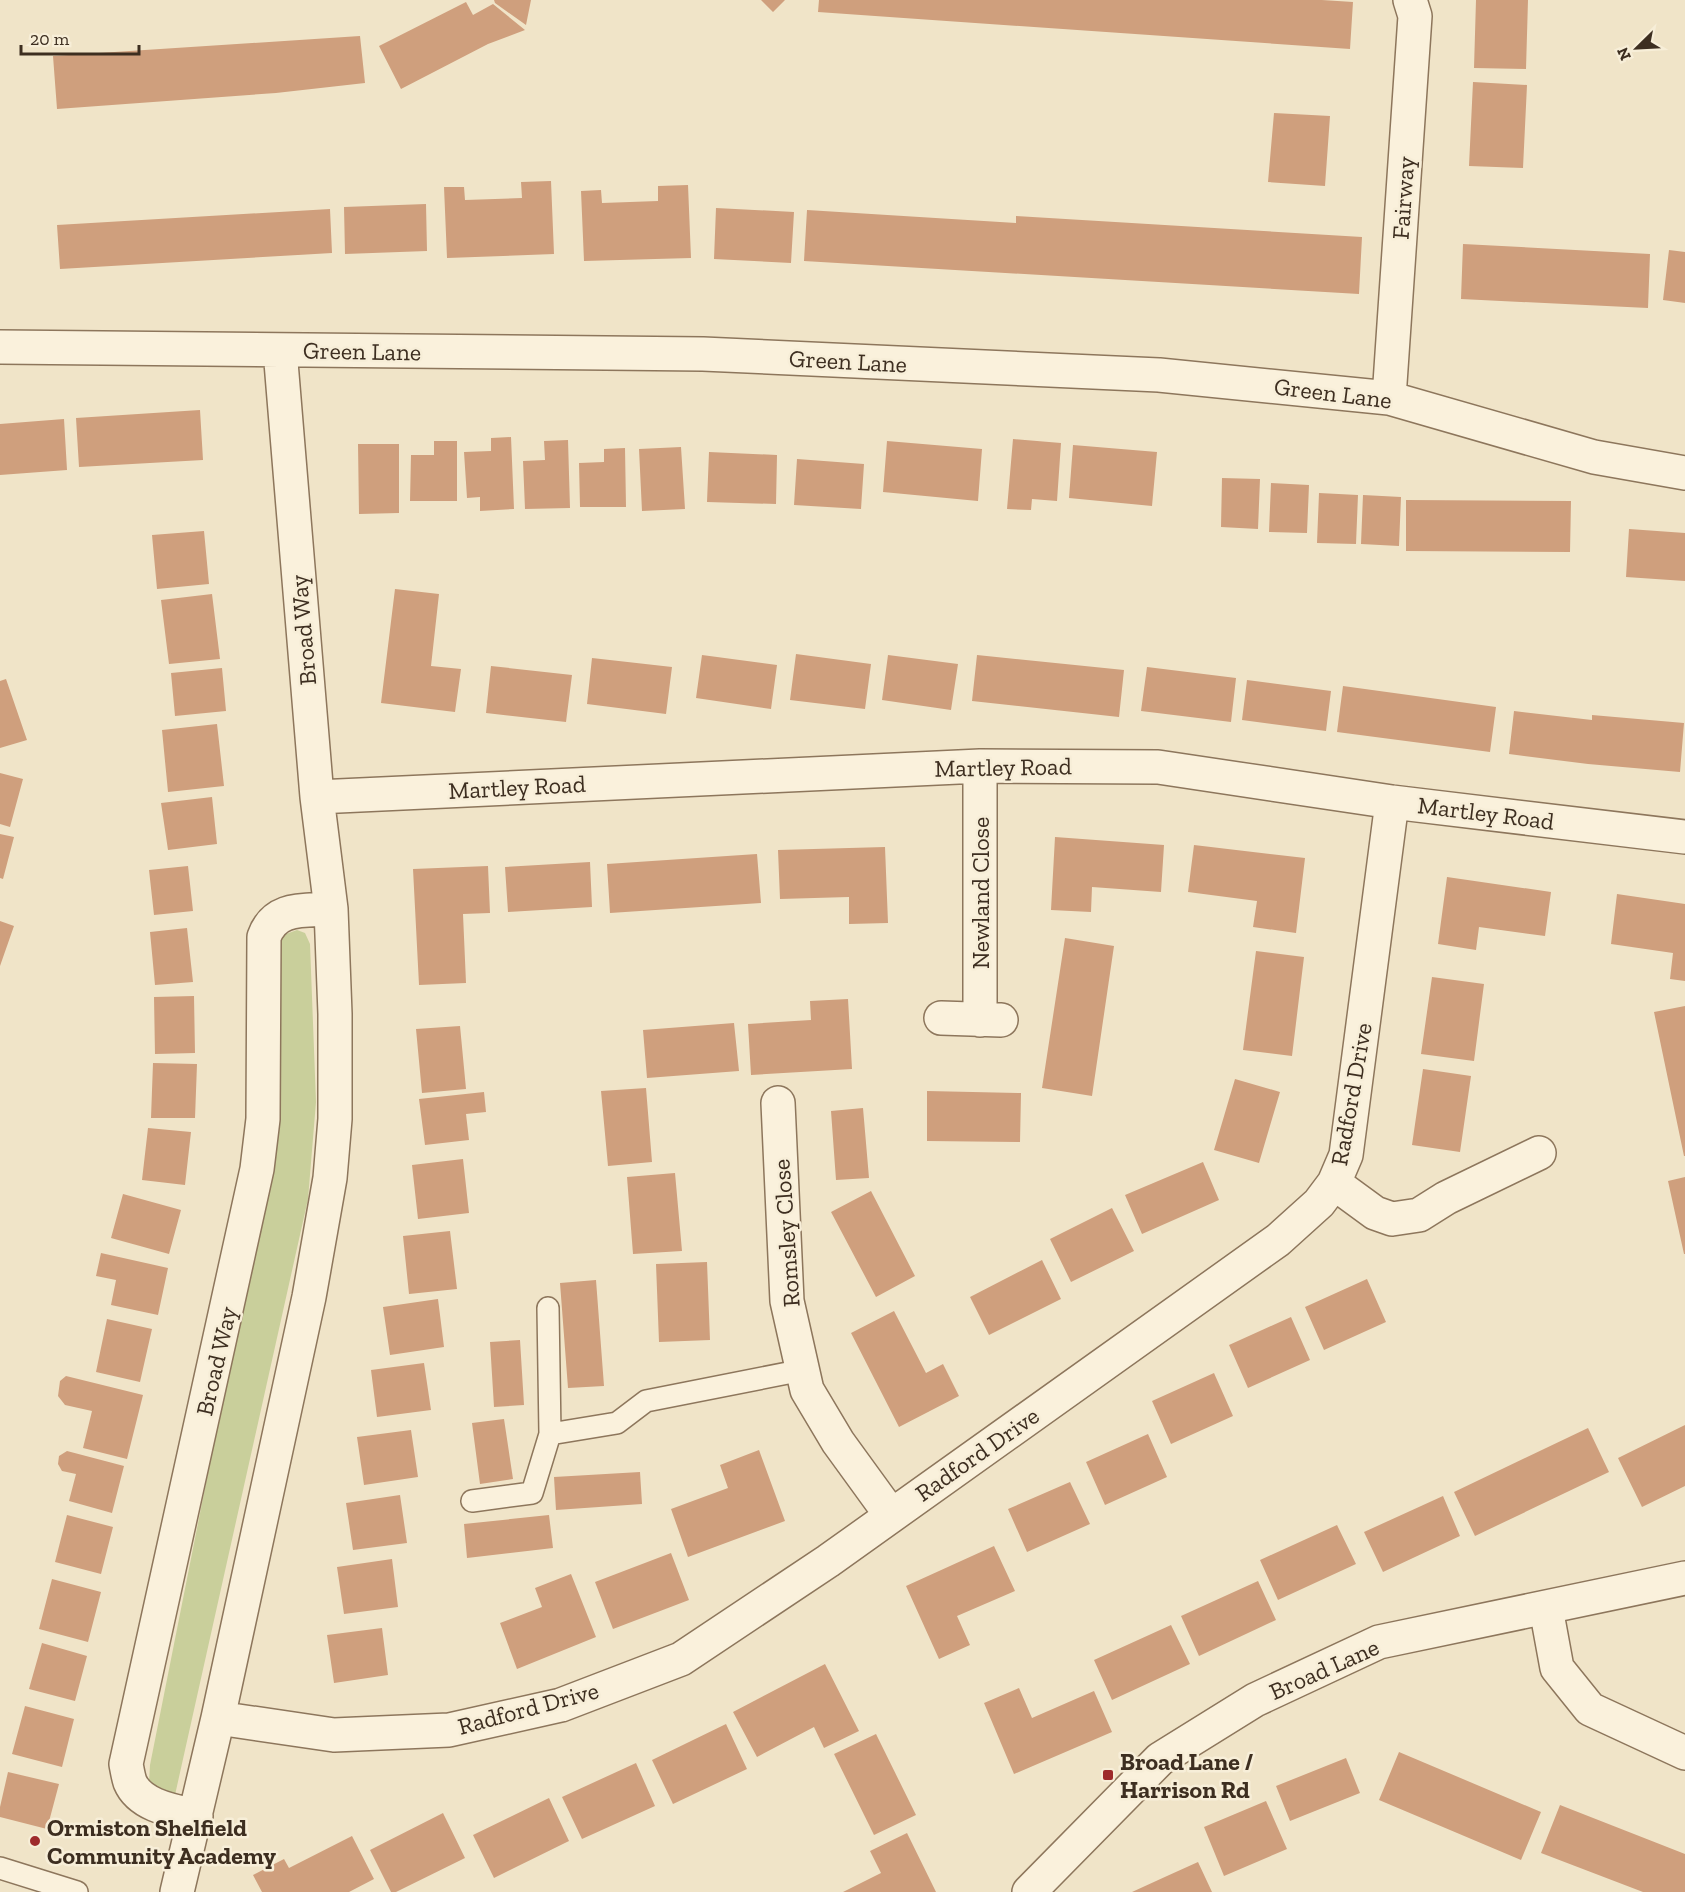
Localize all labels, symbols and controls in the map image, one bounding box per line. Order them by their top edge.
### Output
scale bar [21,18,140,56]
north arrow [1607,18,1667,78]
text: 20 m [30,28,70,50]
text: N [1613,44,1635,63]
street label: Fairway [1386,155,1420,241]
street label: Green Lane [303,335,421,367]
street label: Green Lane [788,343,908,379]
street label: Green Lane [1273,371,1393,415]
street label: Broad Way [284,573,322,687]
street label: Martley Road [934,751,1072,783]
street label: Martley Road [448,769,586,805]
street label: Martley Road [1416,790,1556,836]
street label: Newland Close [966,817,995,969]
street label: Radford Drive [1324,1020,1378,1168]
street label: Romsley Close [766,1158,806,1308]
street label: Broad Way [189,1303,243,1418]
street label: Radford Drive [909,1401,1045,1507]
street label: Broad Lane [1265,1632,1383,1706]
street label: Radford Drive [454,1675,602,1741]
place label: Broad Lane / Harrison Rd [1120,1747,1253,1804]
marker: Broad Lane / Harrison Rd [1101,1768,1115,1782]
place label: Ormiston Shelfield Community Academy [47,1813,276,1870]
marker: Ormiston Shelfield Community Academy [28,1834,42,1848]

